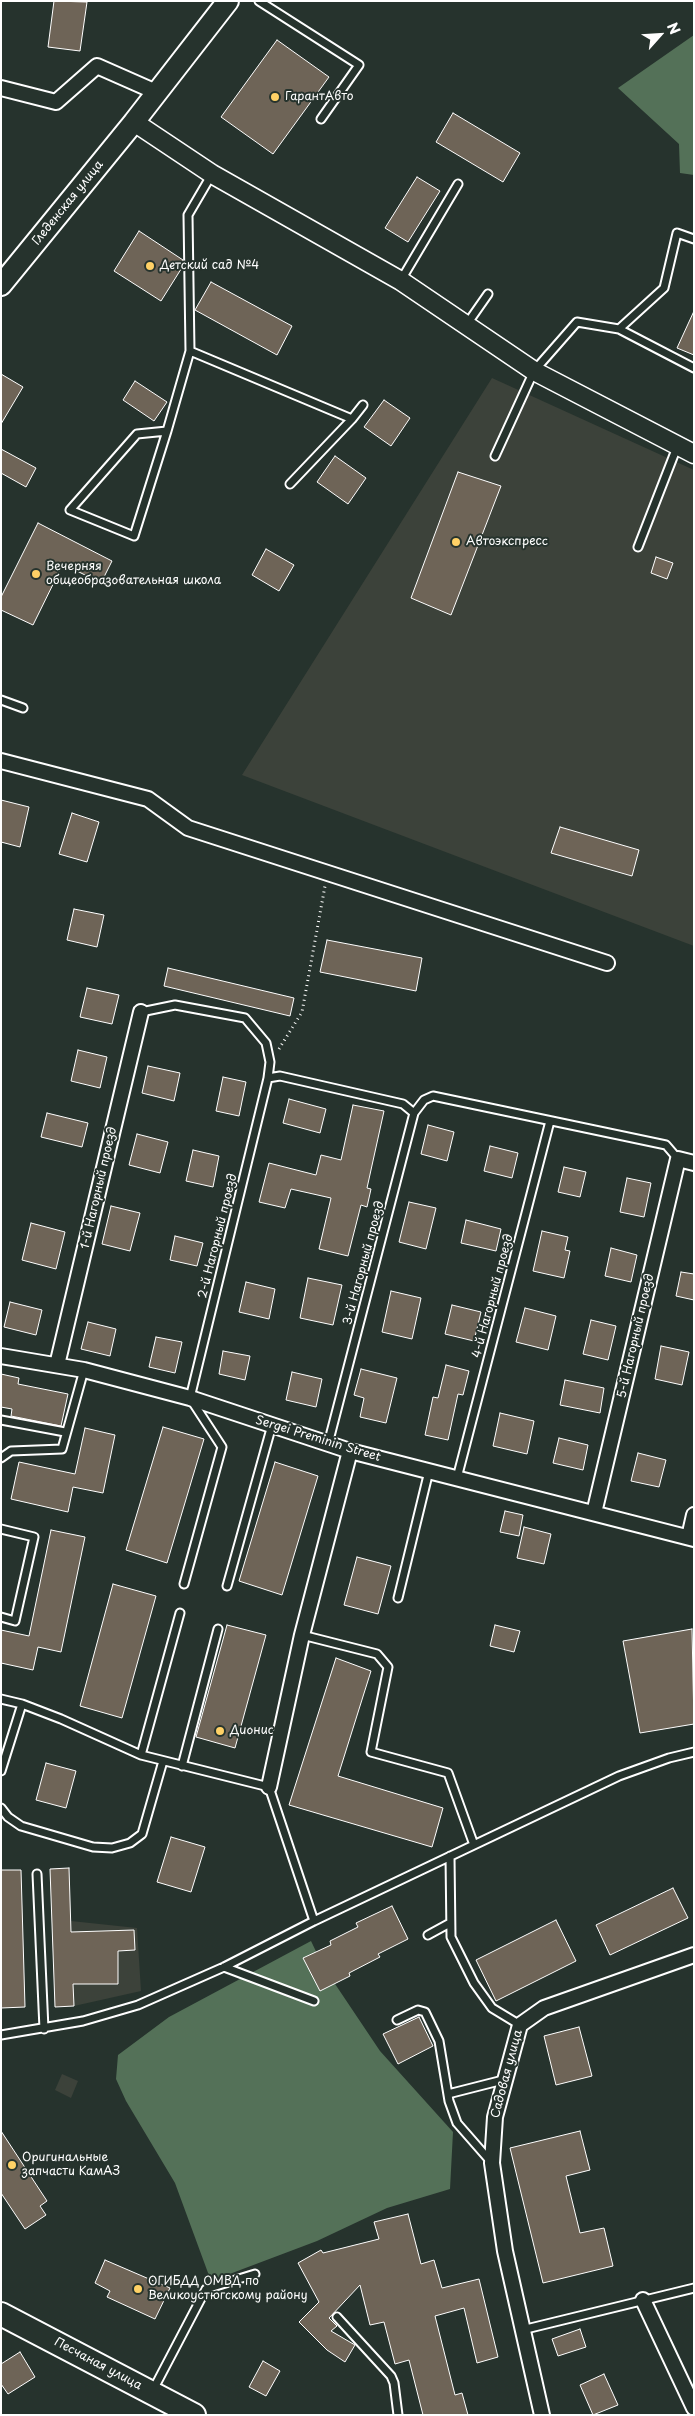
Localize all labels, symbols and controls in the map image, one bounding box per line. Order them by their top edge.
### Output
north arrow [635,10,685,60]
text: N [662,19,686,38]
place label: ГарантАвто [285,90,354,104]
marker: ГарантАвто [269,91,281,103]
street label: Гледенская улица [30,158,106,248]
place label: Детский сад №4 [160,259,259,273]
marker: Детский сад №4 [144,260,156,272]
place label: Автоэкспресс [466,535,548,549]
marker: Автоэкспресс [450,536,462,548]
place label: Вечерняя общеобразовательная школа [46,560,221,588]
marker: Вечерняя общеобразовательная школа [30,568,42,580]
street label: 1-й Нагорный проезд [78,1125,120,1251]
street label: 2-й Нагорный проезд [196,1172,240,1300]
street label: 3-й Нагорный проезд [341,1200,387,1326]
street label: 4-й Нагорный проезд [470,1233,516,1359]
street label: 5-й Нагорный проезд [615,1272,657,1400]
street label: Sergei Preminin Street [254,1413,382,1465]
place label: Дионис [230,1724,273,1738]
marker: Дионис [214,1725,226,1737]
street label: Садовая улица [488,2028,526,2120]
place label: Оригинальные запчасти КамАЗ [22,2151,120,2179]
marker: Оригинальные запчасти КамАЗ [6,2159,18,2171]
place label: ОГИБДД ОМВД по Великоустюгскому району [148,2275,307,2303]
marker: ОГИБДД ОМВД по Великоустюгскому району [132,2283,144,2295]
street label: Песчаная улица [52,2335,144,2393]

